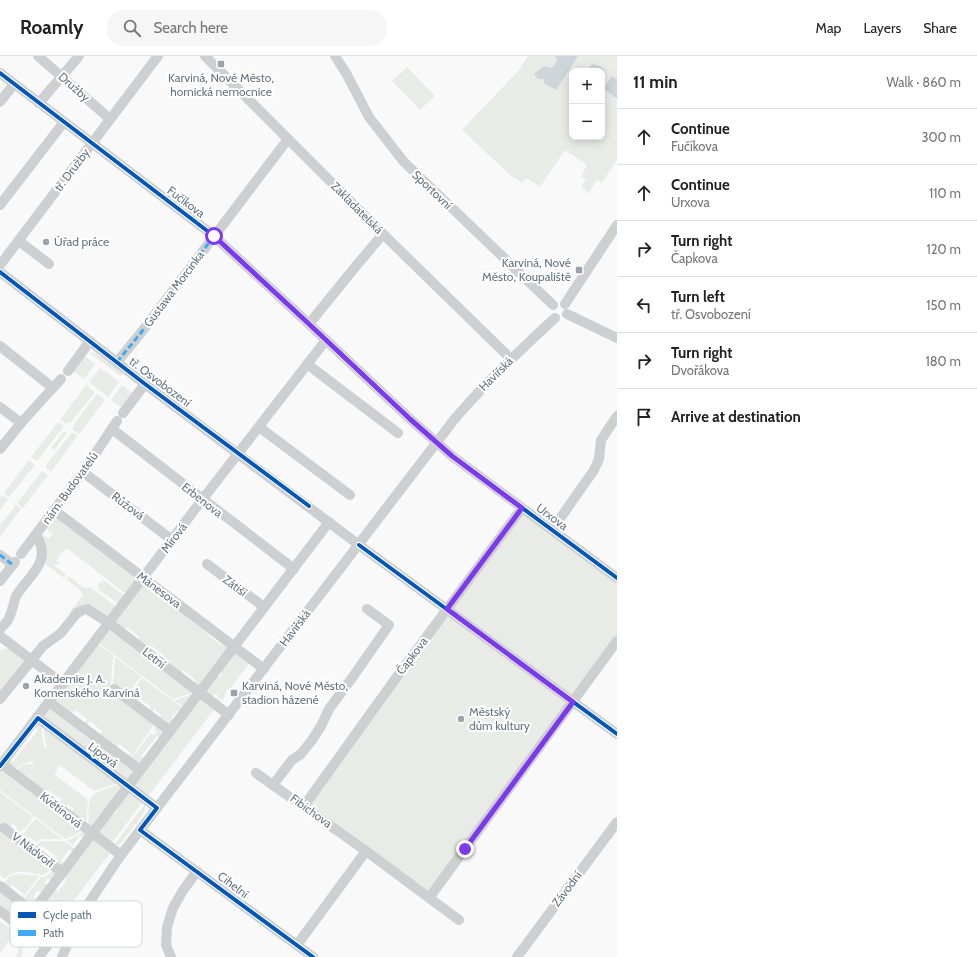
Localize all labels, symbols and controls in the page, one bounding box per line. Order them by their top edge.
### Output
search box [107,10,387,46]
text: Roamly [20,16,83,39]
icon: search [121,17,143,39]
text: Search here [153,19,228,37]
text: Map [816,19,841,37]
text: Layers [863,19,901,37]
text: Share [923,19,957,37]
marker: Karviná, Nové Město, hornická nemocnice [216,59,226,69]
map controls [569,68,605,140]
button: + [569,68,605,104]
street label: Družby [55,69,93,104]
place label: Karviná, Nové Město, hornická nemocnice [168,70,274,99]
text: 11 min [633,72,678,92]
text: Walk · 860 m [886,74,961,90]
button: − [569,104,605,140]
text: Continue [671,120,730,138]
icon: ahead [633,126,655,148]
text: 300 m [921,129,961,145]
text: Fučíkova [671,138,718,154]
street label: tř. Družby [51,145,93,194]
street label: Sportovní [409,167,456,213]
text: Continue [671,176,730,194]
street label: Zakladatelská [328,178,387,237]
icon: ahead [633,182,655,204]
street label: Fučíkova [164,183,208,221]
text: 110 m [929,185,961,201]
text: Urxova [671,194,710,210]
route start [205,227,223,245]
text: Turn right [671,232,732,250]
place label: Úřad práce [54,234,109,249]
marker: Úřad práce [41,237,51,247]
icon: right [633,238,655,260]
text: 120 m [927,241,961,257]
street label: Gustawa Morcinka [140,247,207,330]
text: Čapkova [671,250,718,266]
place label: Karviná, Nové Město, Koupaliště [482,255,571,284]
marker: Karviná, Nové Město, Koupaliště [574,265,584,275]
text: Turn left [671,288,725,306]
icon: left [633,294,655,316]
text: 150 m [926,297,961,313]
text: tř. Osvobození [671,306,751,322]
text: Turn right [671,344,732,362]
icon: right [633,350,655,372]
street label: tř. Osvobození [126,353,195,410]
street label: Havířská [475,353,516,394]
text: 180 m [925,353,961,369]
text: Dvořákova [671,362,729,378]
icon: arrive [633,406,655,428]
text: Arrive at destination [671,408,801,426]
street label: nám. Budovatelů [38,449,101,527]
street label: Erbenova [179,479,226,520]
street label: Růžová [109,488,148,523]
street label: Urxova [533,500,571,534]
street label: Mírová [157,519,190,556]
street label: Mánesova [134,568,185,611]
street label: Zátiší [220,572,251,600]
street label: Havířská [276,606,313,649]
street label: Čapkova [393,634,431,677]
street label: Letní [140,644,169,672]
place label: Akademie J. A. Komenského Karviná [34,671,140,700]
place label: Karviná, Nové Město, stadion házené [242,678,348,707]
marker: Akademie J. A. Komenského Karviná [21,681,31,691]
marker: Karviná, Nové Město, stadion házené [229,688,239,698]
place label: Městský dům kultury [469,704,530,733]
marker: Městský dům kultury [456,714,466,724]
street label: Lipová [85,739,121,771]
street label: Květinová [37,788,86,831]
street label: Fibichova [287,790,335,831]
street label: V Nádvoří [9,829,58,871]
route end [456,840,474,858]
street label: Cihelní [215,868,252,901]
street label: Závodní [548,868,585,909]
legend [10,901,142,947]
text: Cycle path [43,908,92,922]
text: Path [43,926,64,940]

